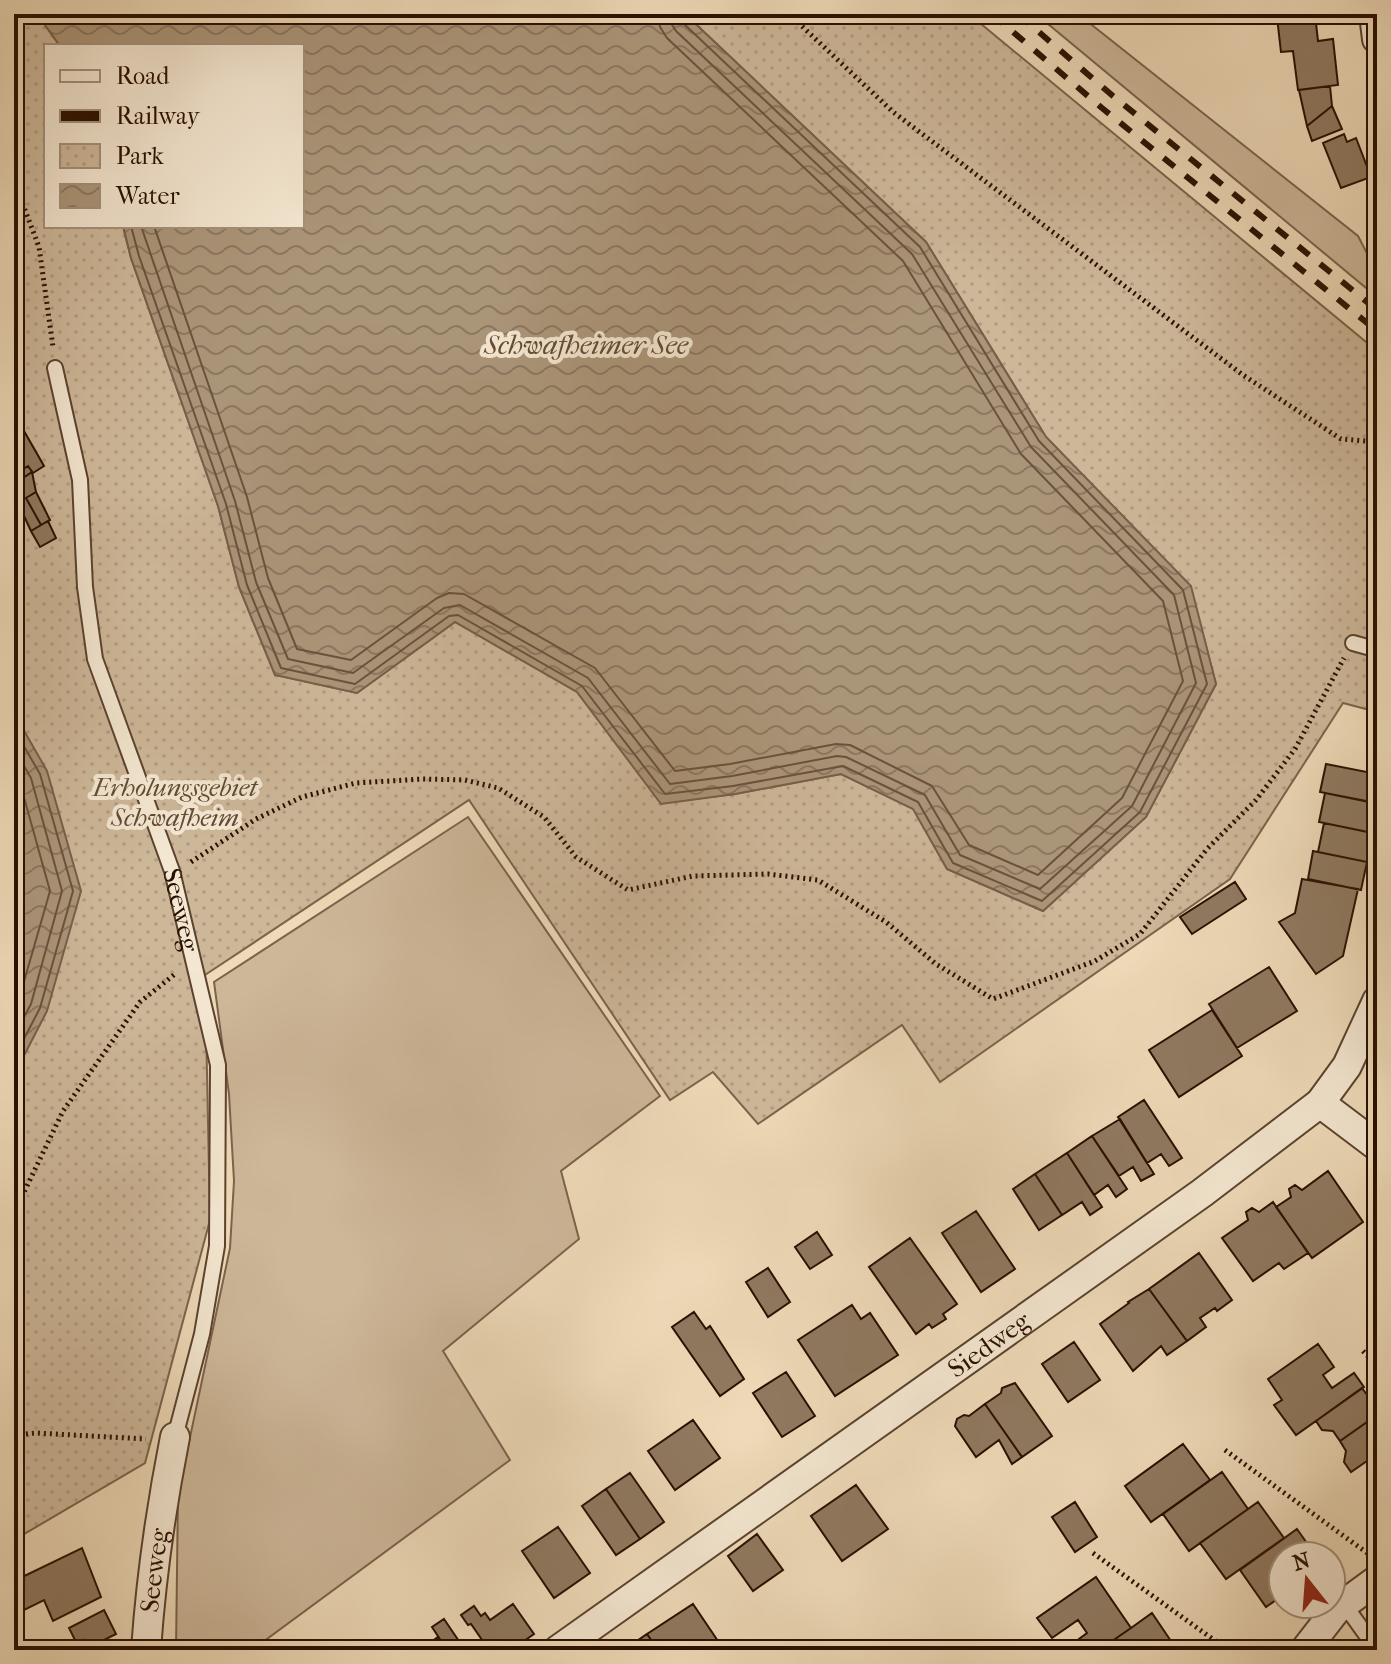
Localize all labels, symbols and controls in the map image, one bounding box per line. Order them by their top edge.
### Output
legend [44,44,304,228]
text: Road [116,62,170,90]
text: Railway [116,102,201,130]
text: Park [116,142,164,170]
text: Water [115,182,180,210]
water label: Schwafheimer See [483,328,689,361]
park label: Erholungsgebiet Schwafheim [91,772,259,833]
street label: Seeweg [156,865,206,956]
street label: Siedweg [942,1304,1037,1384]
street label: Seeweg [134,1525,175,1614]
north arrow [1267,1540,1347,1620]
text: N [1290,1547,1314,1577]

